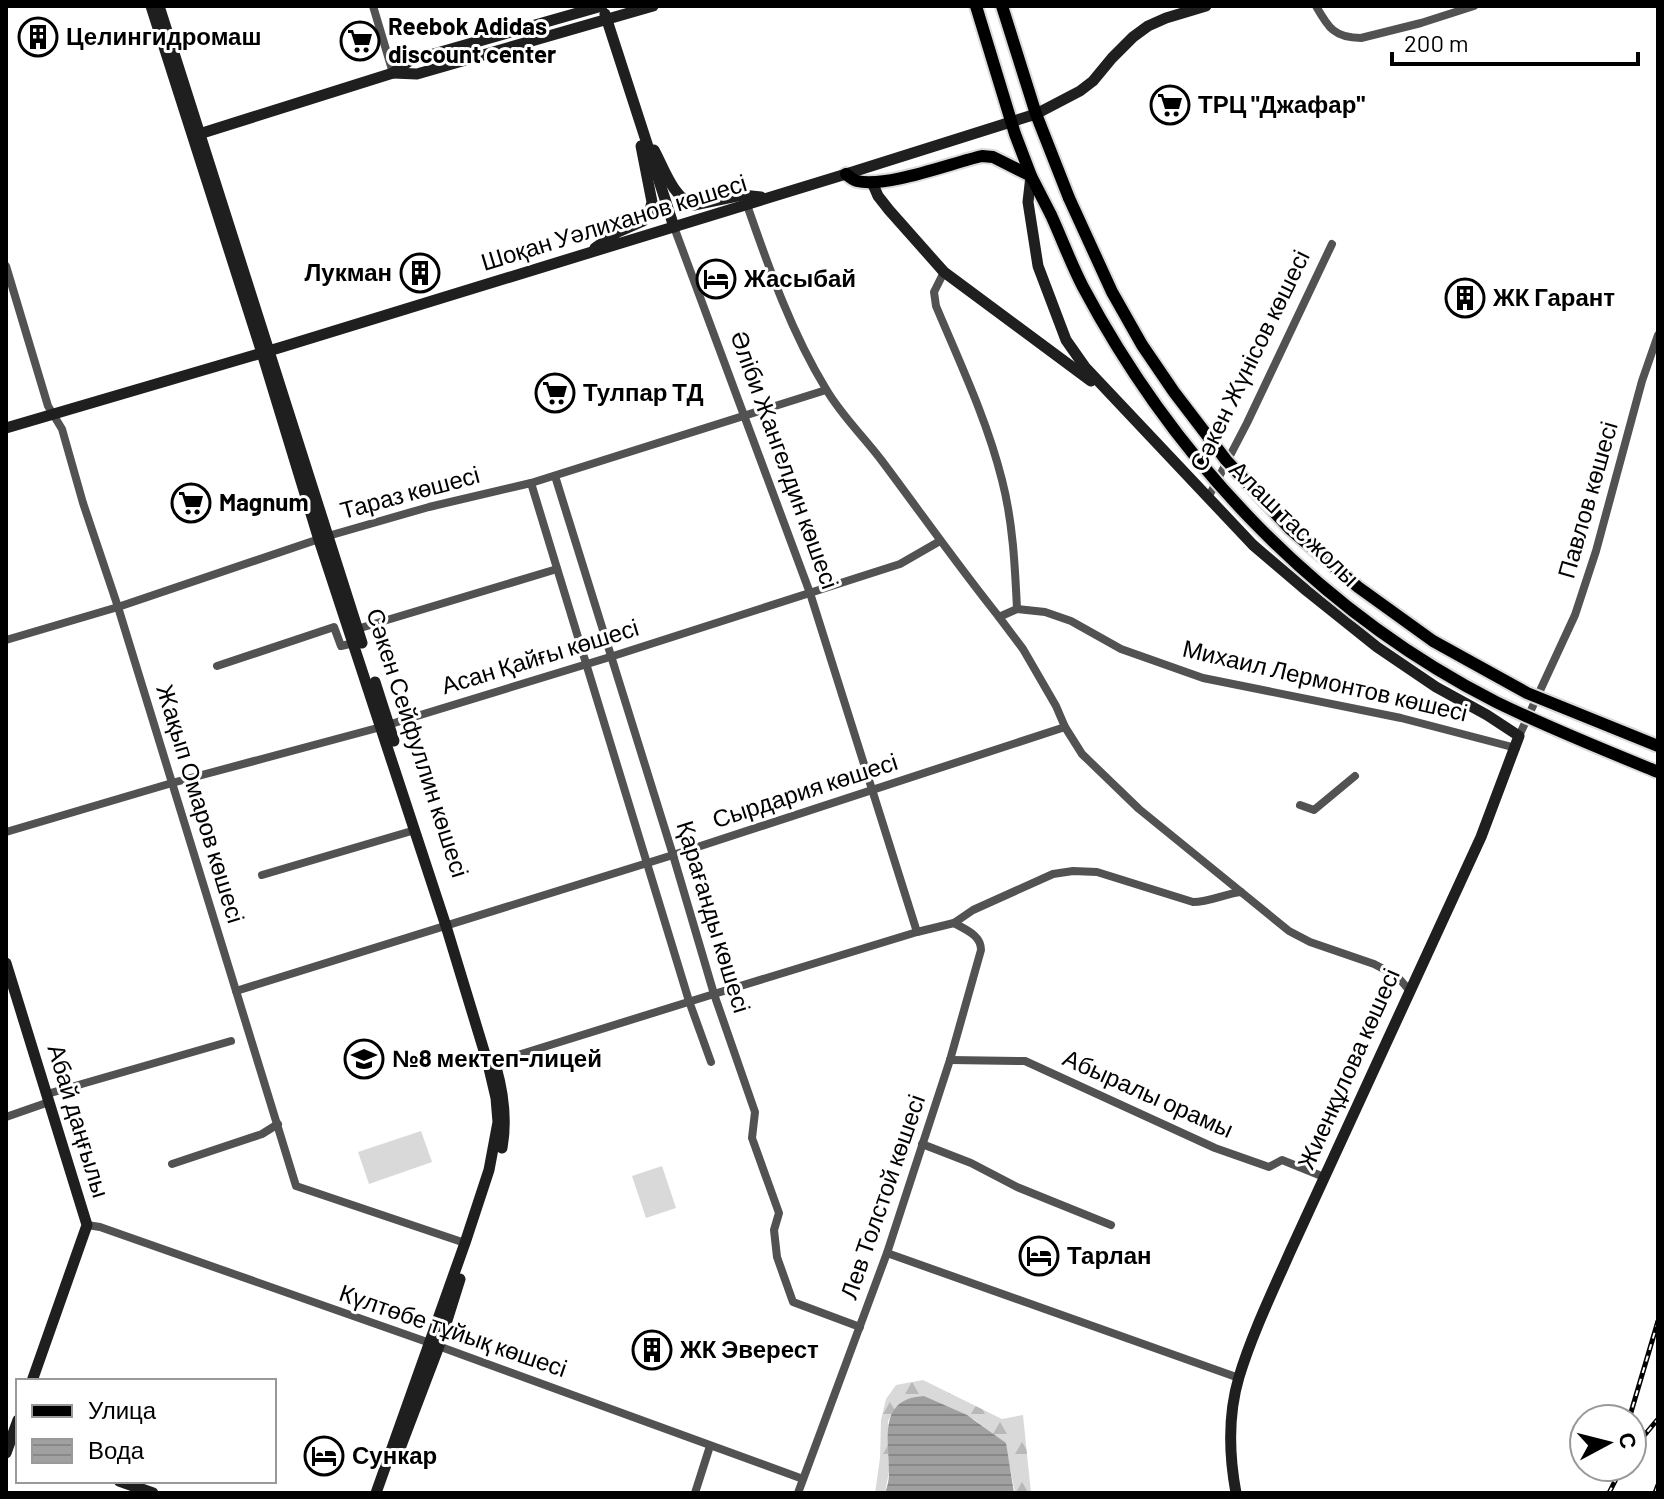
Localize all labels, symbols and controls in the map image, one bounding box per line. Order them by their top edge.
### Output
place label: Reebok Adidas discount center [388,11,556,68]
building icon: Целингидромаш [17,16,59,58]
scale bar [1392,16,1638,66]
supermarket icon: Reebok Adidas discount center [339,20,381,62]
place label: Целингидромаш [66,21,261,50]
text: 200 m [1404,28,1469,57]
supermarket icon: ТРЦ "Джафар" [1149,84,1191,126]
place label: ТРЦ "Джафар" [1198,89,1365,118]
street label: Шоқан Уәлиханов көшесі [477,167,750,276]
street label: Сәкен Жүнісов көшесі [1182,245,1315,476]
building icon: Лукман [399,252,441,294]
place label: Лукман [305,257,392,286]
hotel icon: Жасыбай [695,258,737,300]
place label: Жасыбай [743,263,856,292]
building icon: ЖК Гарант [1444,277,1486,319]
place label: ЖК Гарант [1492,282,1615,311]
street label: Әліби Жангелдин көшесі [725,327,846,592]
supermarket icon: Тулпар ТД [534,372,576,414]
place label: Тулпар ТД [583,377,704,406]
street label: Павлов көшесі [1550,418,1623,581]
street label: Алаш тас жолы [1224,454,1366,592]
street label: Тараз көшесі [337,459,482,524]
supermarket icon: Magnum [170,482,212,524]
place label: Magnum [219,487,308,516]
street label: Сәкен Сейфуллин көшесі [361,604,476,881]
street label: Асан Қайғы көшесі [437,612,642,699]
street label: Михаил Лермонтов көшесі [1180,633,1471,726]
street label: Жақып Омаров көшесі [151,681,252,926]
street label: Сырдария көшесі [708,746,901,833]
street label: Қарағанды көшесі [671,817,757,1016]
street label: Жиенқұлова көшесі [1290,964,1405,1173]
school or university icon: №8 мектеп-лицей [343,1038,385,1080]
street label: Абай даңғылы [42,1040,116,1201]
street label: Абыралы орамы [1059,1042,1238,1143]
place label: №8 мектеп-лицей [392,1043,602,1072]
street label: Лев Толстой көшесі [833,1090,930,1303]
hotel icon: Тарлан [1018,1235,1060,1277]
place label: Тарлан [1067,1240,1152,1269]
street label: Күлтөбе тұйық көшесі [336,1277,571,1382]
building icon: ЖК Эверест [631,1329,673,1371]
place label: ЖК Эверест [679,1334,819,1363]
legend [16,1379,276,1483]
text: Улица [88,1395,157,1424]
north arrow [1568,1403,1648,1483]
text: С [1615,1431,1643,1450]
text: Вода [88,1435,145,1464]
hotel icon: Сункар [303,1435,345,1477]
place label: Сункар [352,1440,437,1469]

